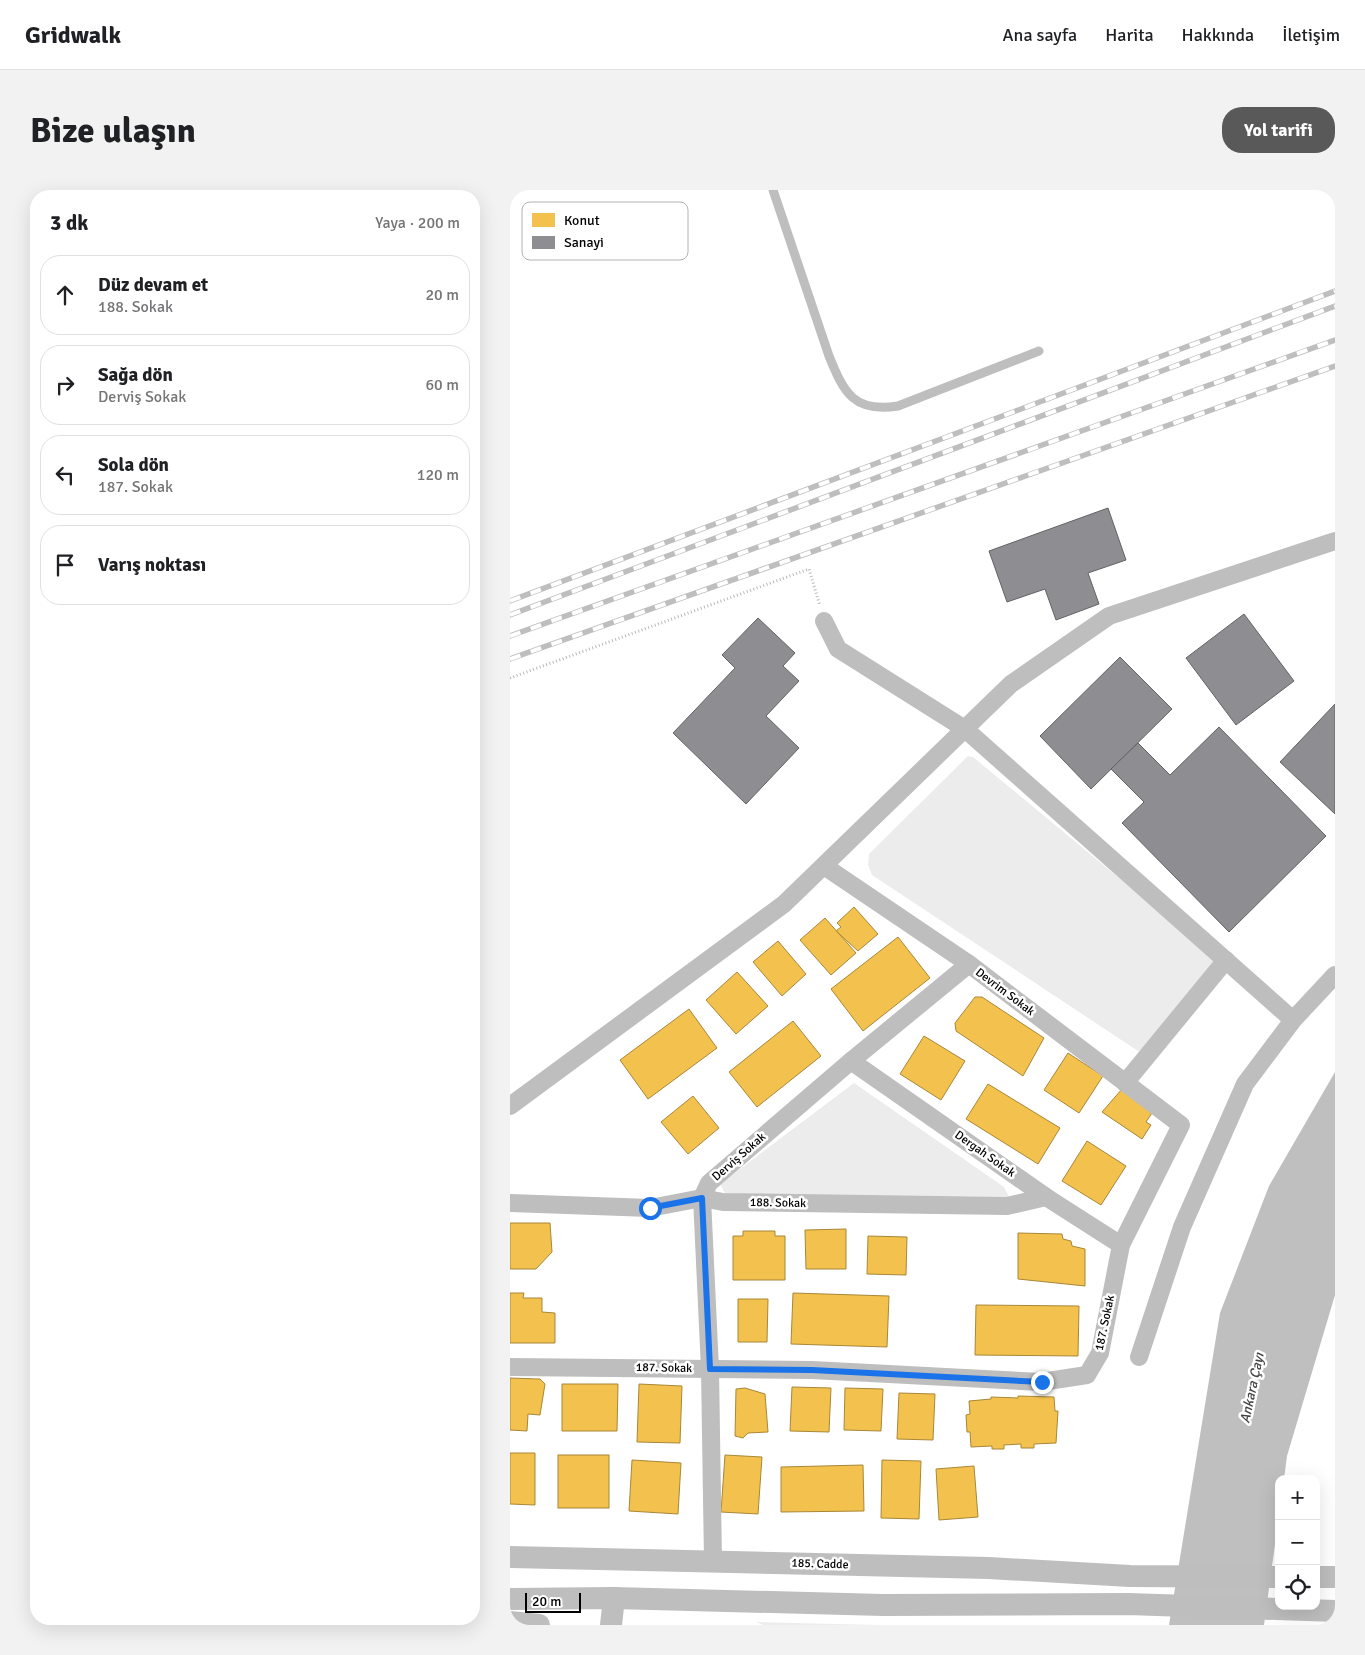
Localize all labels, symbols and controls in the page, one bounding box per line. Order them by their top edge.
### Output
text: Gridwalk [25,20,121,50]
text: Ana sayfa [1003,24,1077,46]
text: Harita [1105,24,1154,46]
text: Hakkında [1182,24,1254,46]
text: İletişim [1282,24,1340,46]
button: Yol tarifi [1222,107,1335,153]
text: Bize ulaşın [30,109,196,152]
legend [522,202,688,260]
text: 3 dk [50,210,88,236]
text: Konut [564,212,600,229]
text: Yaya · 200 m [375,213,460,233]
text: Sanayi [564,234,604,251]
text: Düz devam et [98,273,208,297]
icon: ahead [51,281,79,309]
text: 20 m [425,285,459,305]
text: 188. Sokak [98,297,173,317]
text: Sağa dön [98,363,173,387]
icon: right [51,371,79,399]
text: 60 m [425,375,459,395]
text: Derviş Sokak [98,387,186,407]
text: Sola dön [98,453,169,477]
icon: left [51,461,79,489]
text: 120 m [417,465,459,485]
text: 187. Sokak [98,477,173,497]
icon: arrive [51,551,79,579]
text: Varış noktası [98,553,206,577]
street label: Devrim Sokak [972,965,1038,1019]
street label: Dergah Sokak [952,1128,1018,1180]
street label: Derviş Sokak [709,1130,769,1184]
street label: 188. Sokak [750,1195,806,1211]
route start [639,1197,662,1220]
street label: 187. Sokak [1092,1294,1118,1352]
water label: Ankara Çayı [1236,1350,1268,1425]
street label: 187. Sokak [636,1360,692,1376]
route end [1031,1371,1054,1394]
map controls [1275,1475,1320,1610]
button: + [1275,1475,1320,1520]
button: − [1275,1520,1320,1565]
street label: 185. Cadde [791,1556,849,1572]
button: locate [1275,1565,1320,1610]
scale bar [525,1590,581,1613]
text: 20 m [532,1593,561,1610]

